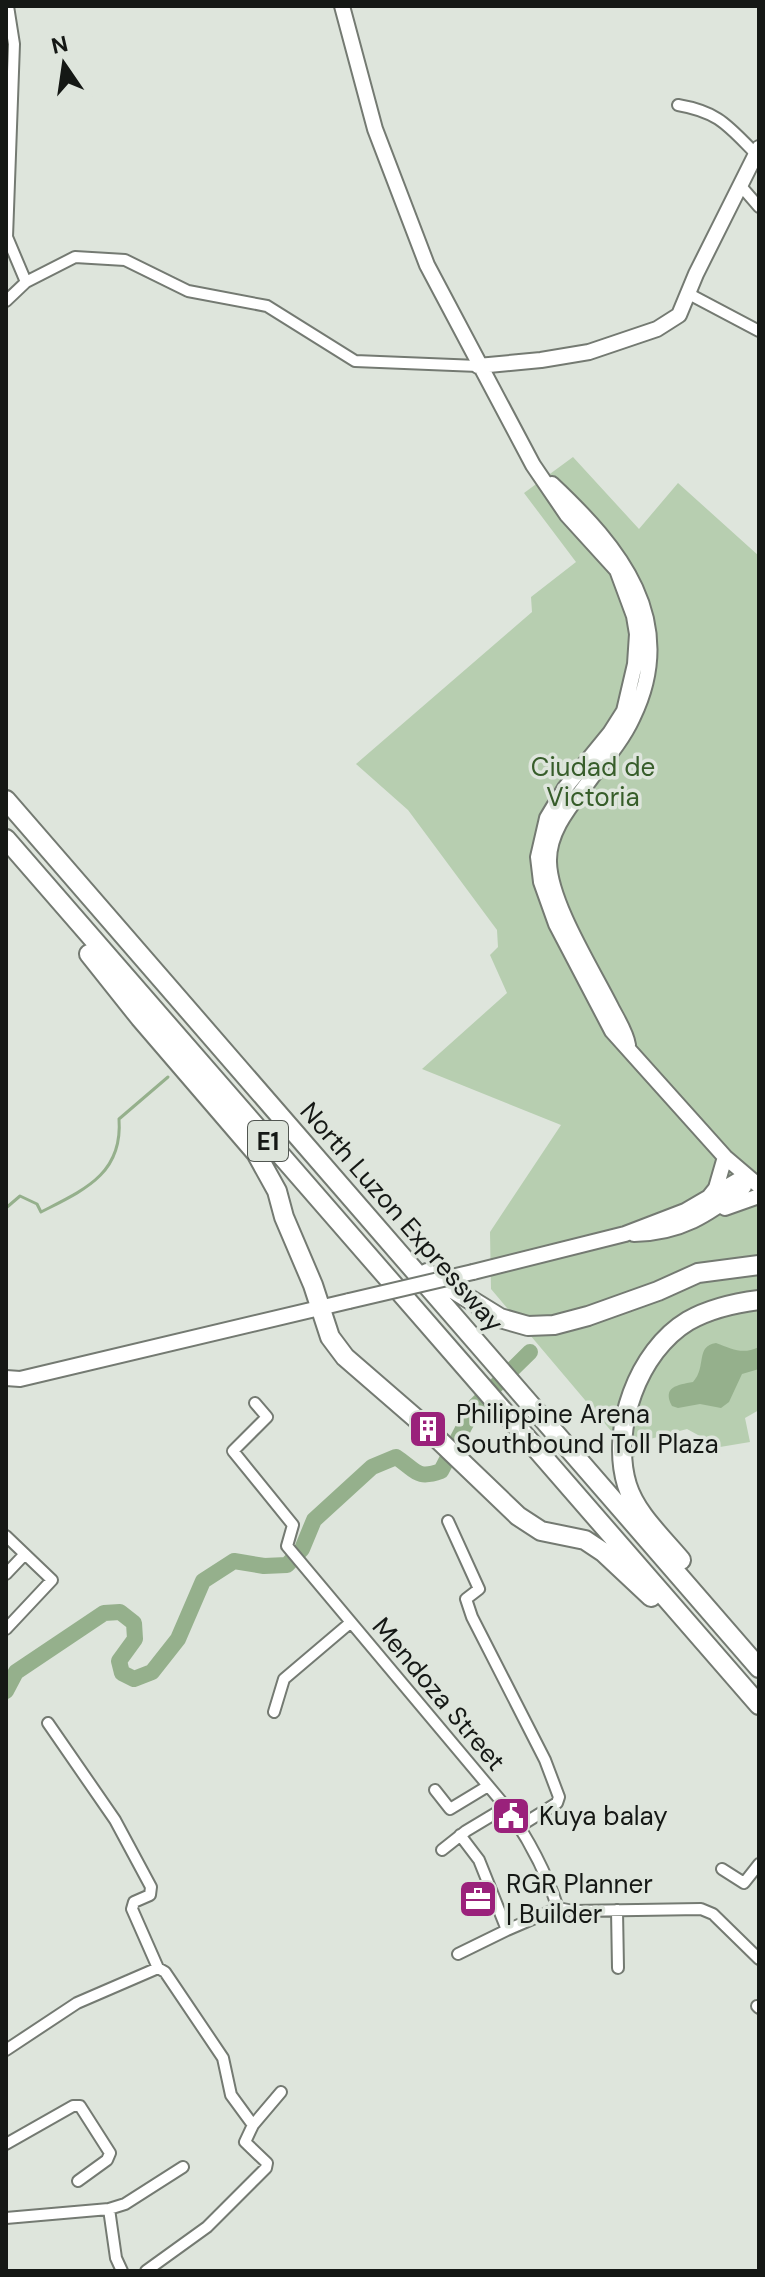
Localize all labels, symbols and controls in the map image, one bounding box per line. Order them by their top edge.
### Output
north arrow [24,24,104,104]
text: N [49,29,71,61]
park label: Ciudad de Victoria [531,750,655,814]
street label: North Luzon Expressway [293,1095,511,1339]
road number: E1 [248,1121,288,1161]
place label: Philippine Arena Southbound Toll Plaza [456,1397,719,1461]
building icon: Philippine Arena Southbound Toll Plaza [407,1408,449,1450]
street label: Mendoza Street [365,1610,513,1778]
public building icon: Kuya balay [490,1795,532,1837]
place label: Kuya balay [539,1799,668,1833]
place label: RGR Planner | Builder [506,1867,653,1931]
office icon: RGR Planner | Builder [457,1878,499,1920]

